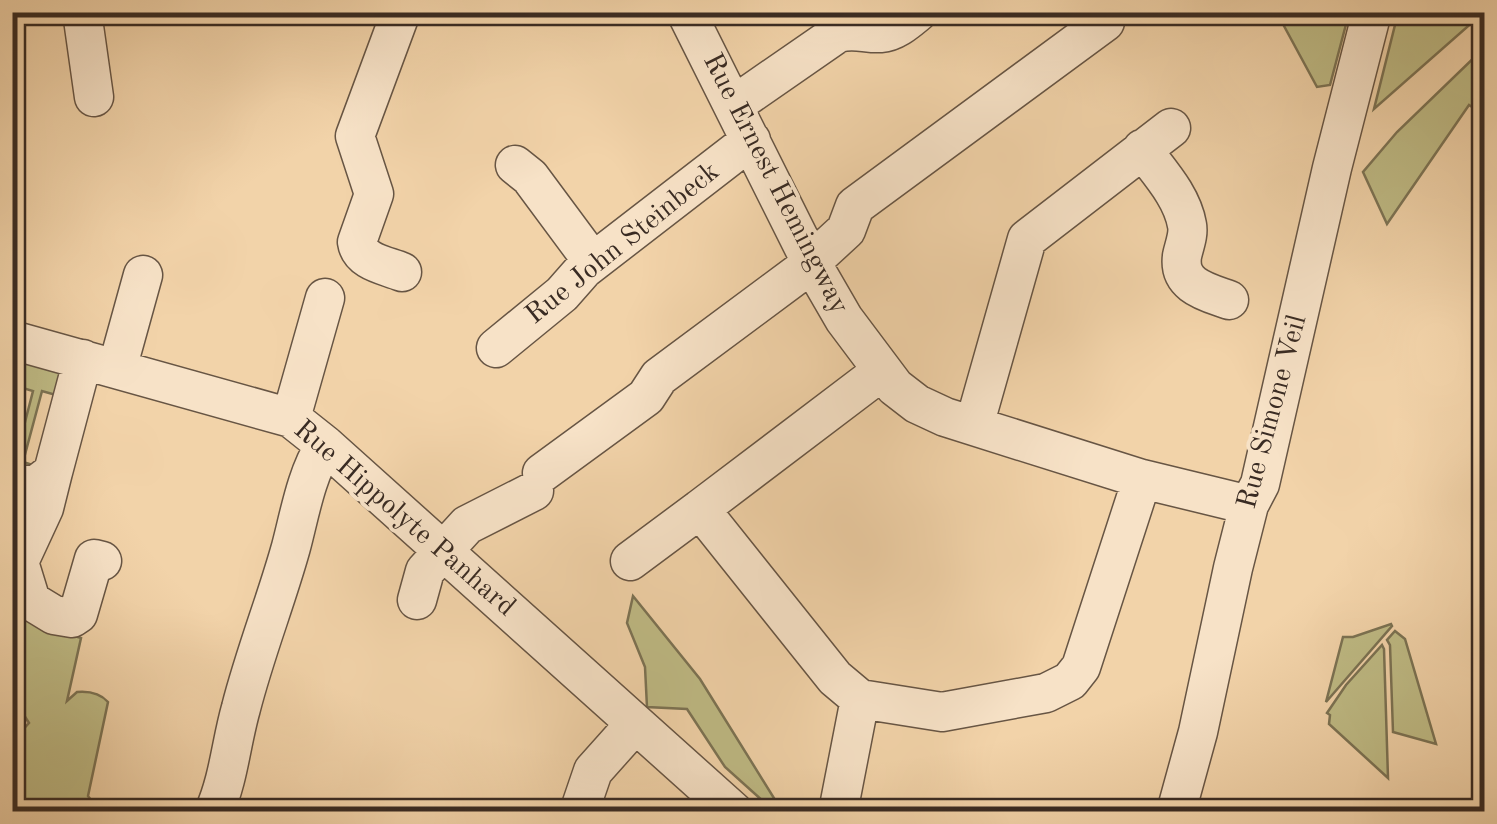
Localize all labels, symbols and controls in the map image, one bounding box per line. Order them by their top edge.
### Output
street label: Rue Ernest Hemingway [697,49,853,319]
street label: Rue John Steinbeck [521,158,725,330]
street label: Rue Simone Veil [1234,312,1312,512]
street label: Rue Hippolyte Panhard [288,416,520,622]

